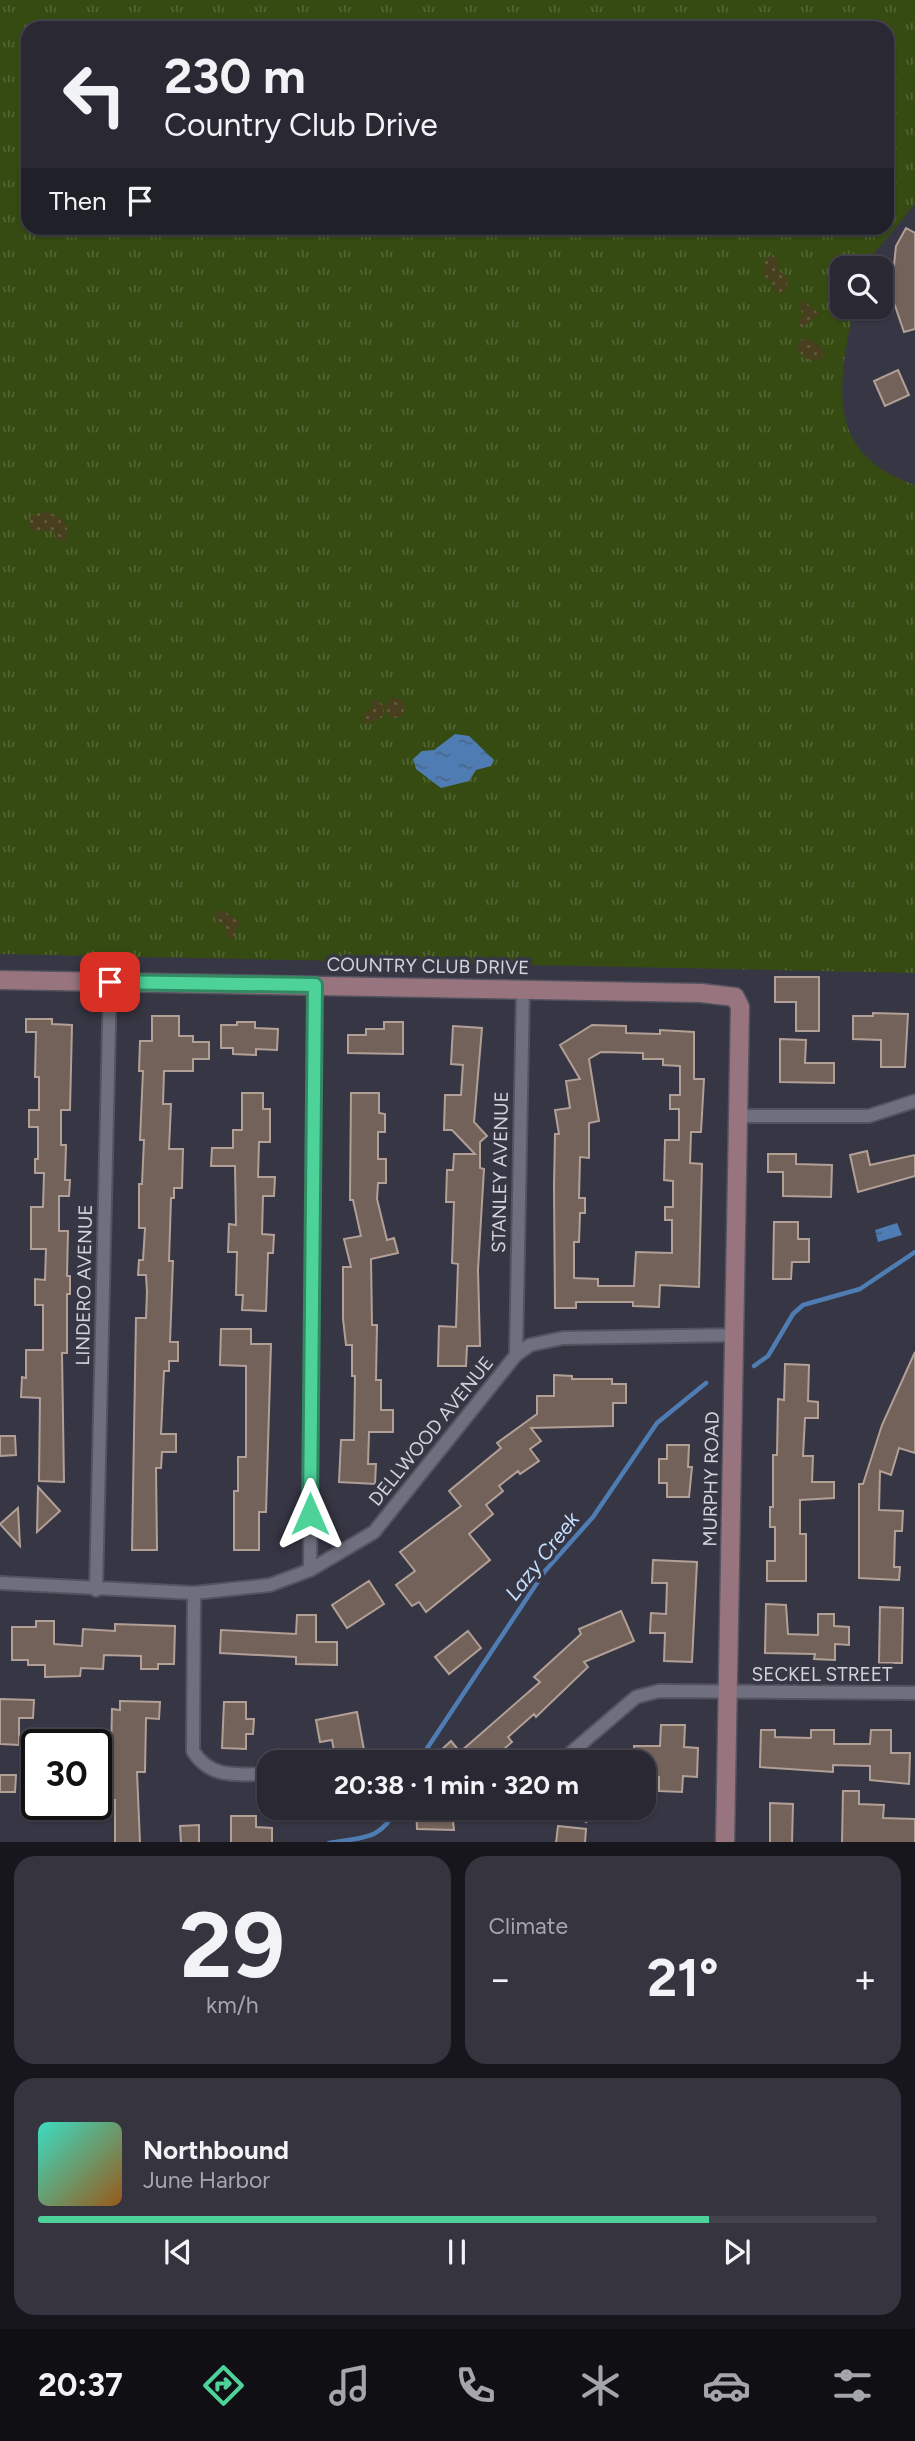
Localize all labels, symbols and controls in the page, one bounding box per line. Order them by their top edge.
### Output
text: 230 m [164,46,306,105]
icon: left [49,49,140,140]
text: Country Club Drive [164,106,438,144]
icon: arrive [121,182,159,220]
text: Then [49,185,107,217]
map controls [830,256,893,319]
button: search [830,256,893,319]
pin [80,952,140,1012]
street label: COUNTRY CLUB DRIVE [326,953,530,979]
icon: arrive [91,963,129,1001]
street label: STANLEY AVENUE [487,1091,513,1253]
street label: LINDERO AVENUE [71,1204,97,1366]
street label: DELLWOOD AVENUE [364,1352,498,1510]
street label: MURPHY ROAD [698,1411,724,1547]
position arrow [273,1477,347,1551]
water label: Lazy Creek [500,1506,585,1605]
street label: SECKEL STREET [751,1663,893,1686]
speed limit sign: 30 [21,1729,112,1820]
text: 20:38 · 1 min · 320 m [334,1769,579,1801]
text: 29 [180,1891,285,2000]
text: Climate [489,1912,568,1940]
text: 21° [647,1947,719,2009]
text: − [489,1956,512,2002]
text: + [853,1956,877,2002]
text: km/h [206,1991,259,2019]
text: Northbound [143,2134,289,2166]
text: June Harbor [143,2166,270,2194]
icon: previous [159,2233,197,2271]
icon: pause [438,2233,476,2271]
icon: next [718,2233,756,2271]
icon: directions [199,2361,248,2410]
icon: music [325,2361,374,2410]
icon: phone [451,2361,500,2410]
icon: climate [576,2361,625,2410]
icon: car [702,2361,751,2410]
icon: filters [828,2361,877,2410]
text: 20:37 [38,2366,123,2404]

